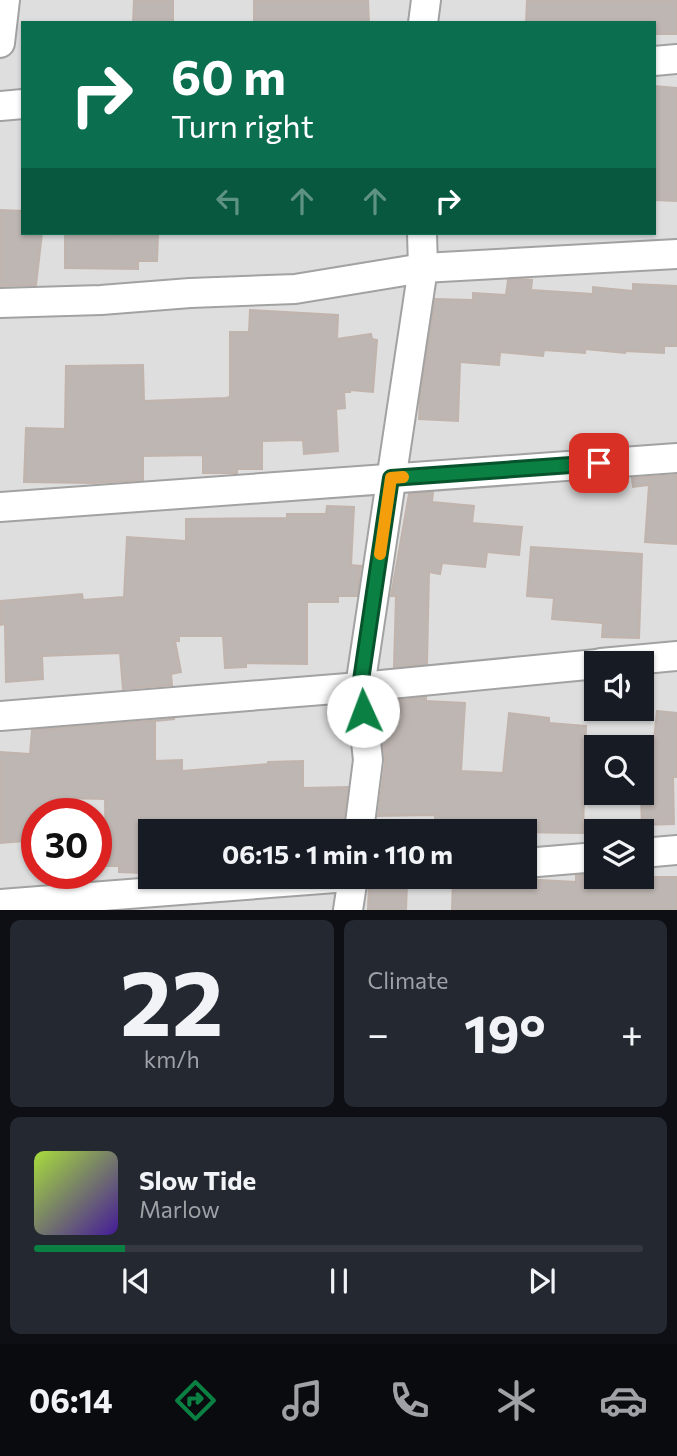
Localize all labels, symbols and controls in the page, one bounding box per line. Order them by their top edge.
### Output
text: 60 m [171,45,286,105]
icon: right [56,49,147,140]
text: Turn right [171,105,314,145]
icon: left [210,182,248,220]
icon: ahead [283,182,321,220]
icon: ahead [356,182,394,220]
icon: right [429,182,467,220]
pin [569,433,629,493]
icon: arrive [580,444,618,482]
map controls [584,651,654,889]
button: sound [584,651,654,721]
position arrow [326,674,400,748]
button: search [584,735,654,805]
speed limit sign: 30 [21,798,112,889]
button: layers [584,819,654,889]
text: 06:15 · 1 min · 110 m [222,838,453,869]
text: 22 [120,943,224,1055]
text: Climate [368,966,449,994]
text: 19° [464,1000,546,1064]
text: − [368,1009,389,1056]
text: + [621,1009,643,1056]
text: km/h [144,1045,200,1073]
text: Slow Tide [139,1164,256,1195]
text: Marlow [139,1195,220,1223]
icon: previous [117,1262,155,1300]
icon: pause [320,1262,358,1300]
icon: next [523,1262,561,1300]
icon: directions [171,1376,220,1425]
icon: music [278,1376,327,1425]
icon: phone [385,1376,434,1425]
icon: climate [492,1376,541,1425]
icon: car [599,1376,648,1425]
text: 06:14 [29,1380,113,1420]

